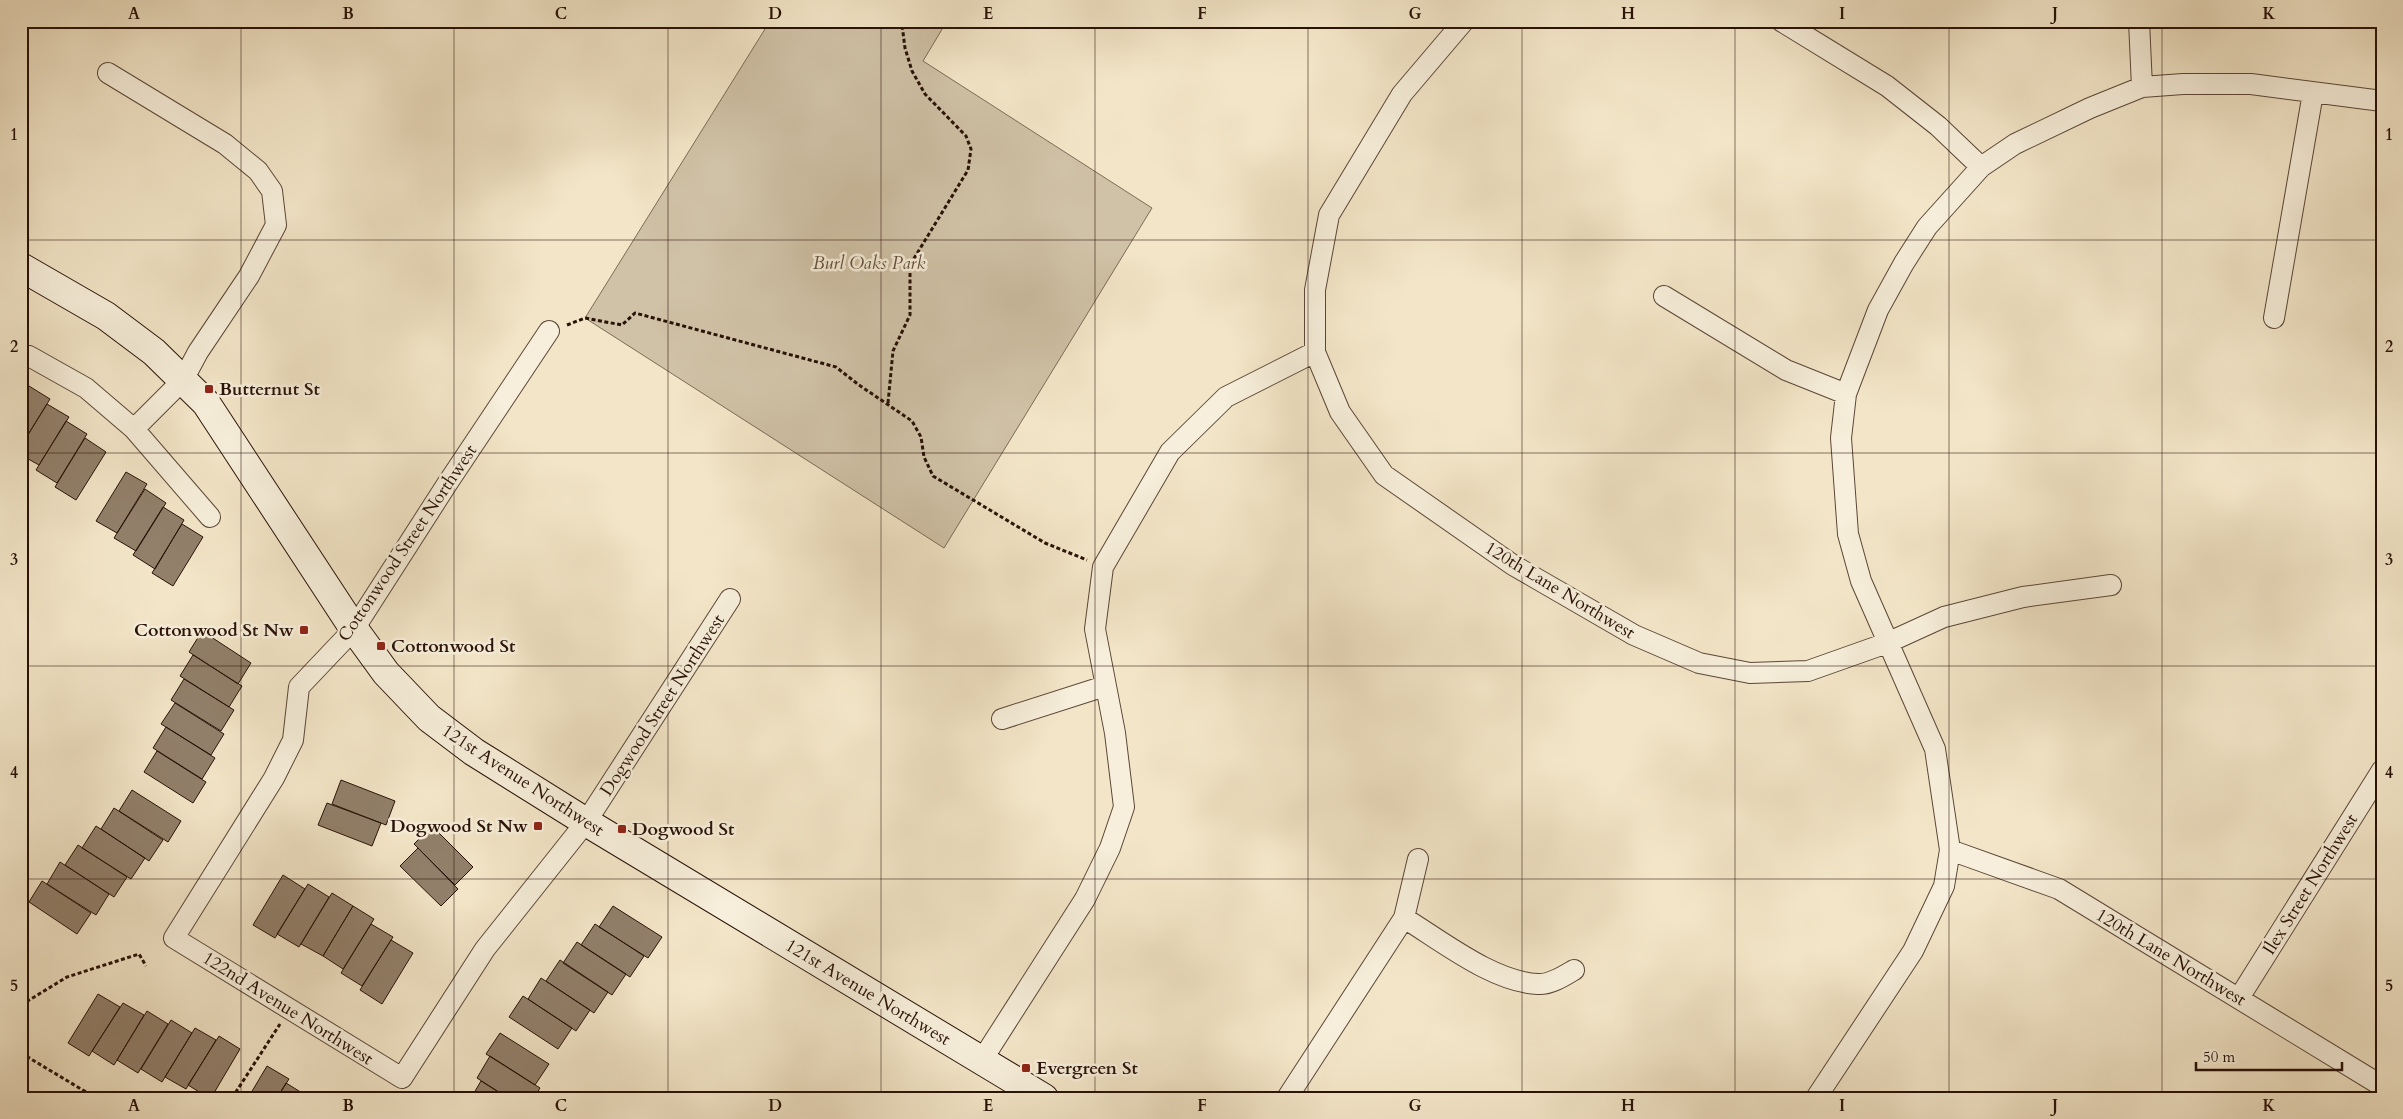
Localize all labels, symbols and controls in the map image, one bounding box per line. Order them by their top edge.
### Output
text: A [128,3,140,25]
text: B [342,3,354,25]
text: C [555,3,567,25]
text: D [768,3,782,25]
text: E [983,3,993,25]
text: F [1197,3,1207,25]
text: G [1408,3,1422,25]
text: H [1621,3,1635,25]
text: I [1839,3,1845,25]
text: J [2050,3,2058,25]
text: K [2263,3,2276,25]
text: 1 [10,124,18,146]
text: 1 [2385,124,2393,146]
park label: Burl Oaks Park [813,251,925,276]
text: 2 [10,336,18,358]
text: 2 [2385,336,2393,358]
place label: Butternut St [219,377,321,402]
marker: Butternut St [203,383,215,395]
street label: Cottonwood Street Northwest [333,440,481,646]
street label: 120th Lane Northwest [1480,536,1640,645]
text: 3 [10,549,18,571]
text: 3 [2385,549,2393,571]
street label: Dogwood Street Northwest [594,609,731,801]
place label: Cottonwood St Nw [134,618,294,643]
marker: Cottonwood St Nw [298,624,310,636]
place label: Cottonwood St [391,635,515,657]
marker: Cottonwood St [375,640,387,652]
street label: 121st Avenue Northwest [437,718,609,843]
text: 4 [10,762,18,784]
text: 4 [2385,762,2393,784]
street label: Ilex Street Northwest [2257,809,2364,960]
place label: Dogwood St Nw [390,814,528,839]
place label: Dogwood St [632,817,735,842]
marker: Dogwood St Nw [532,820,544,832]
marker: Dogwood St [616,823,628,835]
street label: 120th Lane Northwest [2091,903,2251,1012]
street label: 121st Avenue Northwest [780,933,955,1052]
street label: 122nd Avenue Northwest [198,946,378,1071]
text: 5 [10,975,18,997]
text: 5 [2385,975,2393,997]
scale bar [2196,1039,2342,1071]
text: 50 m [2203,1047,2235,1067]
place label: Evergreen St [1036,1056,1139,1081]
marker: Evergreen St [1020,1062,1032,1074]
text: A [128,1095,140,1117]
text: B [342,1095,354,1117]
text: C [555,1095,567,1117]
text: D [768,1095,782,1117]
text: E [983,1095,993,1117]
text: F [1197,1095,1207,1117]
text: G [1408,1095,1422,1117]
text: H [1621,1095,1635,1117]
text: I [1839,1095,1845,1117]
text: J [2050,1095,2058,1117]
text: K [2263,1095,2276,1117]

